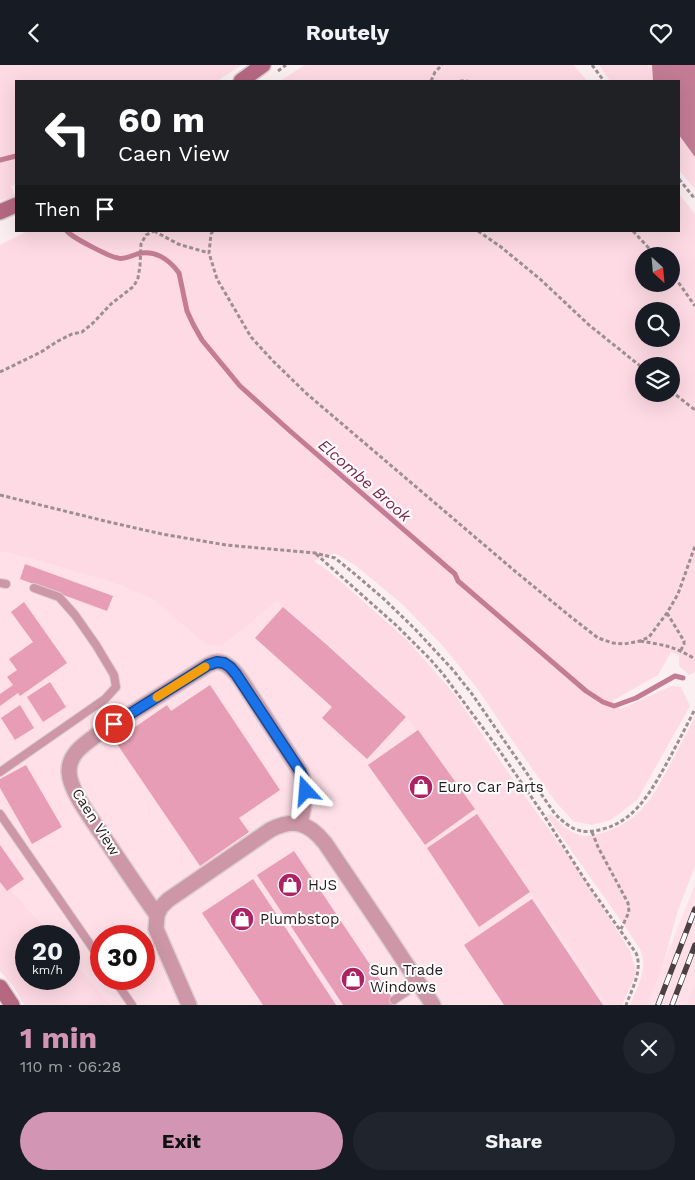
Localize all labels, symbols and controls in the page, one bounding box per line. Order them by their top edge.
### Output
icon: back [20,19,48,47]
icon: heart [647,19,675,47]
text: Routely [306,20,389,45]
text: 60 m [118,99,205,141]
icon: left [35,100,100,165]
text: Caen View [118,141,230,166]
icon: arrive [91,195,119,223]
text: Then [35,198,81,221]
north arrow [635,247,680,293]
map controls [635,247,680,402]
button: search [635,302,680,347]
button: layers [635,357,680,402]
water label: Elcombe Brook [315,435,416,526]
pin [93,703,135,745]
icon: arrive [100,710,128,738]
position arrow [279,764,331,816]
shop icon: Euro Car Parts [408,774,434,800]
place label: Euro Car Parts [438,778,544,796]
street label: Caen View [68,785,124,859]
shop icon: HJS [277,872,303,898]
place label: HJS [308,876,337,894]
shop icon: Plumbstop [229,906,255,932]
place label: Plumbstop [260,910,339,928]
speed limit sign: 30 [90,925,155,990]
text: 20 [32,937,63,966]
place label: Sun Trade Windows [370,961,443,996]
text: km/h [32,963,63,977]
shop icon: Sun Trade Windows [340,966,366,992]
text: 1 min [20,1020,97,1055]
button: close [623,1022,675,1074]
text: 110 m · 06:28 [20,1057,121,1076]
button: Exit [20,1112,343,1170]
button: Share [353,1112,675,1170]

